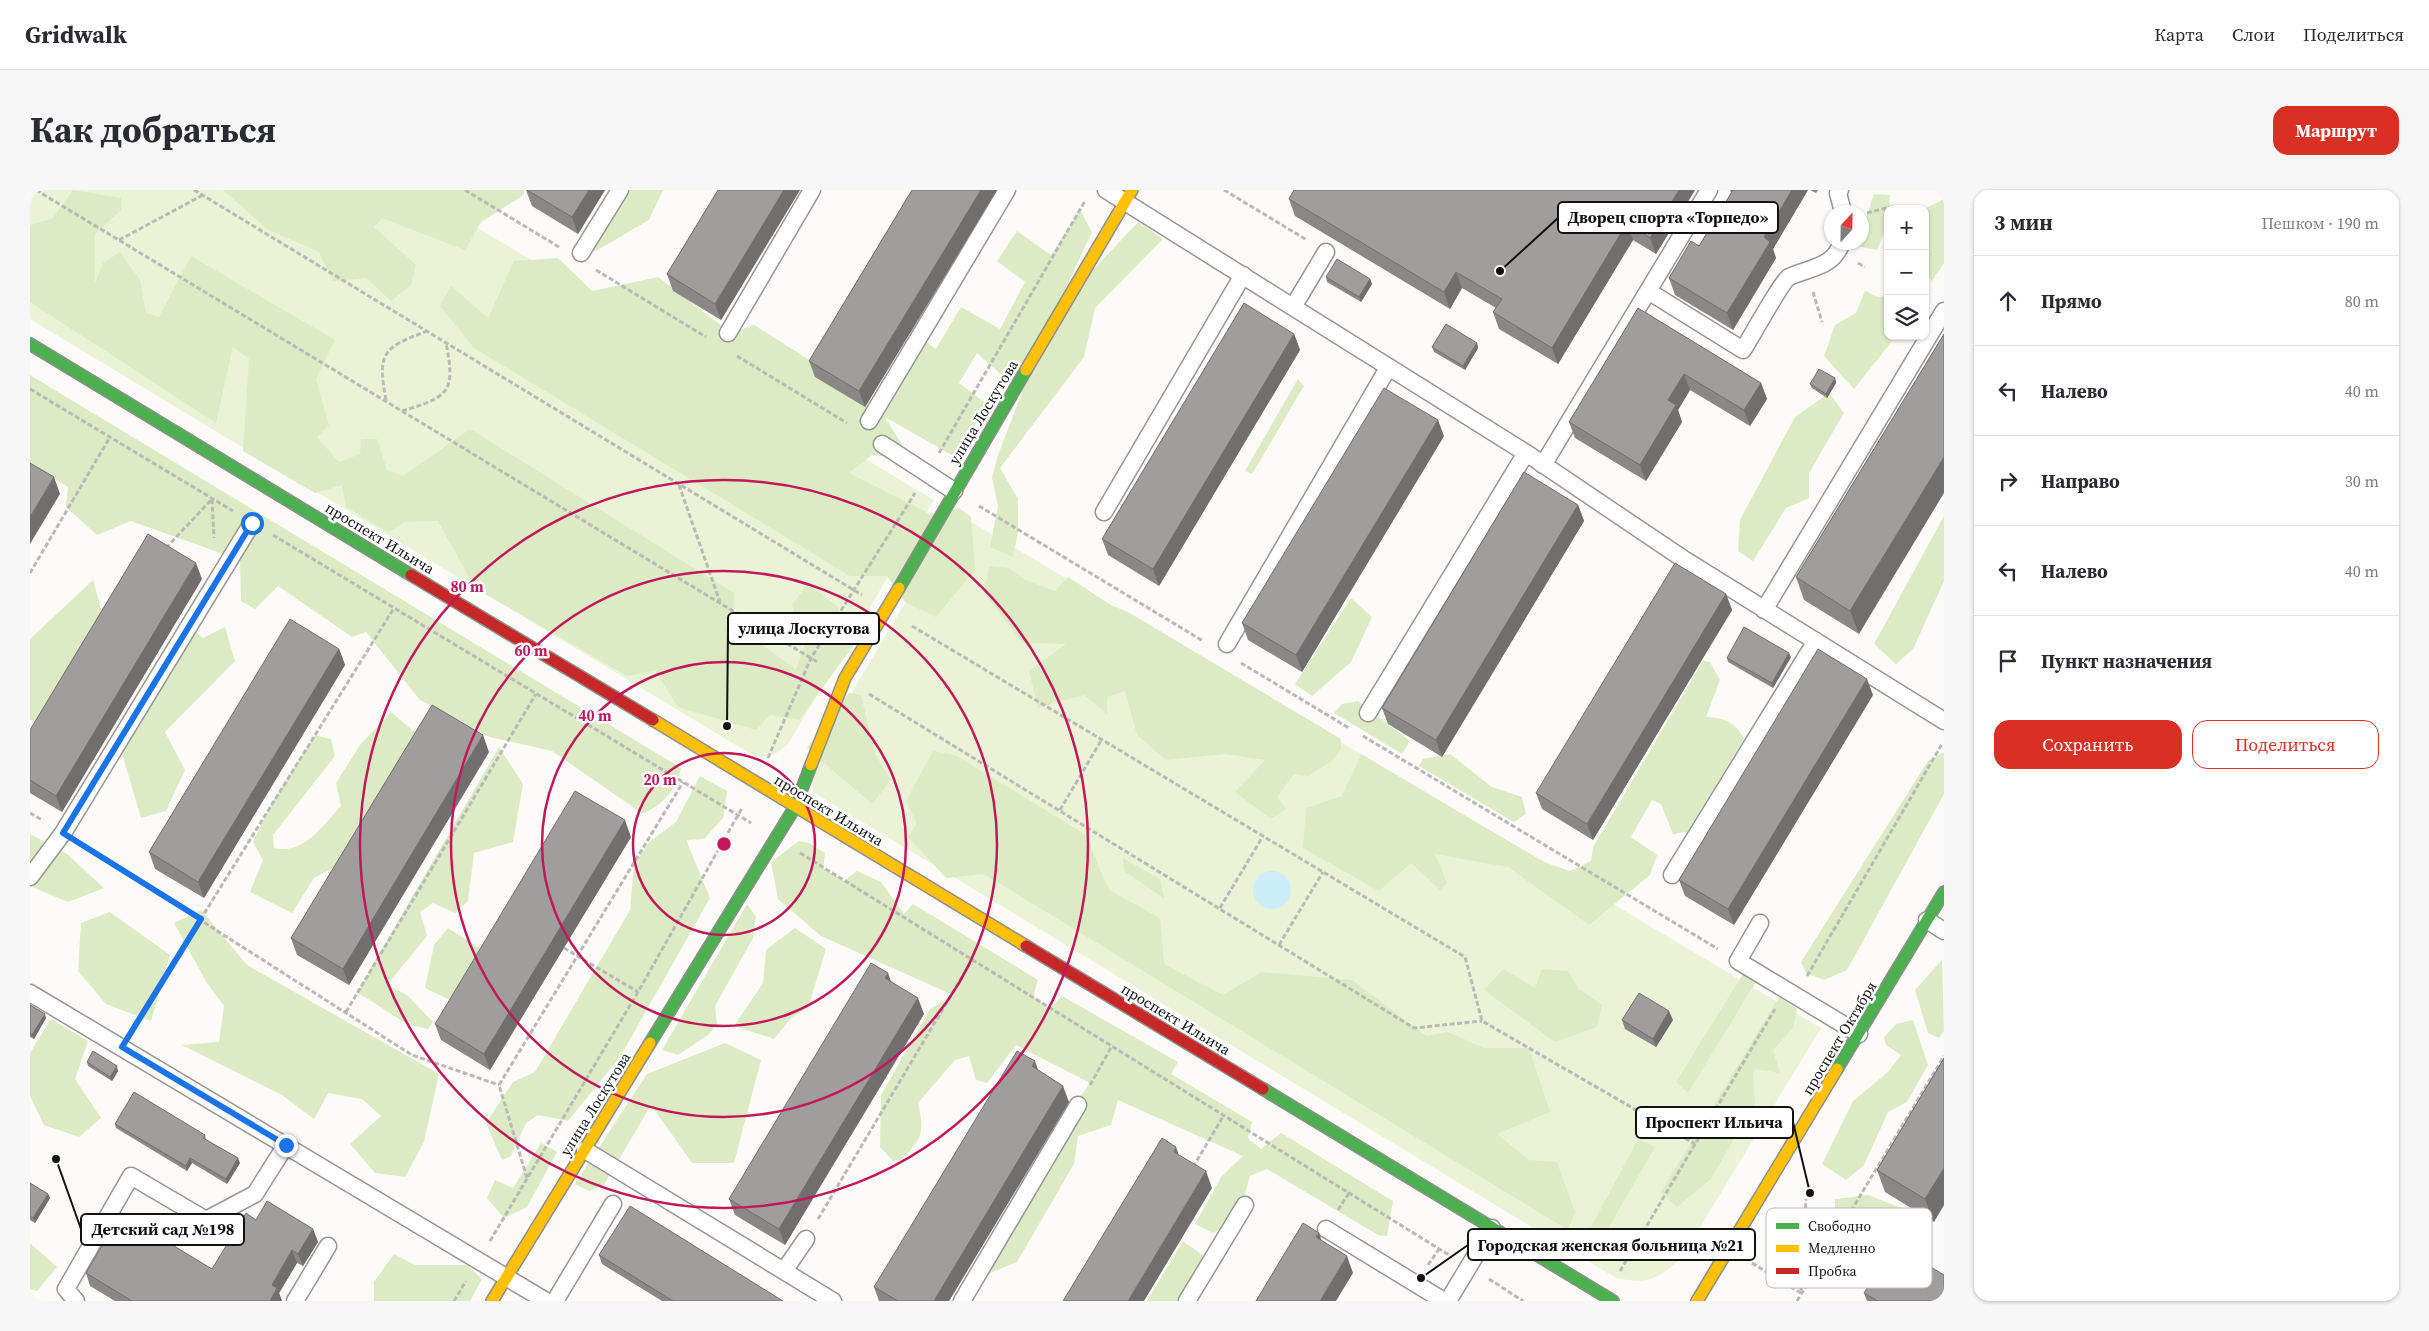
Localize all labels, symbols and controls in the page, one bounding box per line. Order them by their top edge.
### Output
text: Gridwalk [25,18,127,51]
text: Карта [2154,22,2204,47]
text: Слои [2232,22,2275,47]
text: Поделиться [2303,22,2404,47]
text: Как добраться [30,106,276,154]
button: Маршрут [2273,106,2399,155]
callout: Дворец спорта «Торпедо» [1558,202,1778,233]
north arrow [1824,205,1869,250]
map controls [1884,205,1929,340]
button: + [1884,205,1929,250]
text: Дворец спорта «Торпедо» [1568,206,1769,228]
text: 3 мин [1994,208,2053,237]
text: Пешком · 190 m [2261,212,2379,234]
button: − [1884,250,1929,295]
icon: ahead [1994,287,2022,315]
text: Прямо [2041,288,2102,314]
text: 80 m [2345,290,2379,312]
button: layers [1884,295,1929,340]
street label: улица Лоскутова [943,355,1023,468]
icon: left [1994,377,2022,405]
text: Налево [2041,378,2108,404]
text: 40 m [2345,380,2379,402]
icon: right [1994,467,2022,495]
text: Направо [2041,468,2120,494]
text: 30 m [2345,470,2379,492]
street label: проспект Ильича [322,497,439,579]
route start [241,512,264,535]
icon: left [1994,557,2022,585]
text: Налево [2041,558,2108,584]
text: 40 m [2345,560,2379,582]
text: 80 m [450,576,484,597]
callout: улица Лоскутова [728,613,879,644]
text: улица Лоскутова [737,617,870,639]
text: 60 m [514,640,548,661]
icon: arrive [1994,647,2022,675]
text: Пункт назначения [2041,648,2212,674]
text: 40 m [578,705,612,726]
button: Сохранить [1994,720,2182,769]
button: Поделиться [2192,720,2379,769]
text: 20 m [643,769,677,790]
street label: проспект Ильича [771,769,888,851]
centre of rings [715,835,733,853]
street label: проспект Октября [1797,977,1881,1099]
street label: проспект Ильича [1118,978,1235,1060]
street label: улица Лоскутова [555,1048,636,1160]
callout: Проспект Ильича [1636,1107,1793,1138]
text: Проспект Ильича [1645,1111,1783,1133]
route end [275,1134,298,1157]
legend [1766,1208,1932,1288]
callout: Детский сад №198 [81,1214,244,1245]
text: Свободно [1808,1216,1871,1236]
text: Детский сад №198 [91,1218,235,1240]
callout: Городская женская больница №21 [1468,1229,1755,1260]
text: Городская женская больница №21 [1477,1234,1745,1256]
text: Медленно [1808,1238,1876,1258]
text: Пробка [1808,1261,1857,1281]

